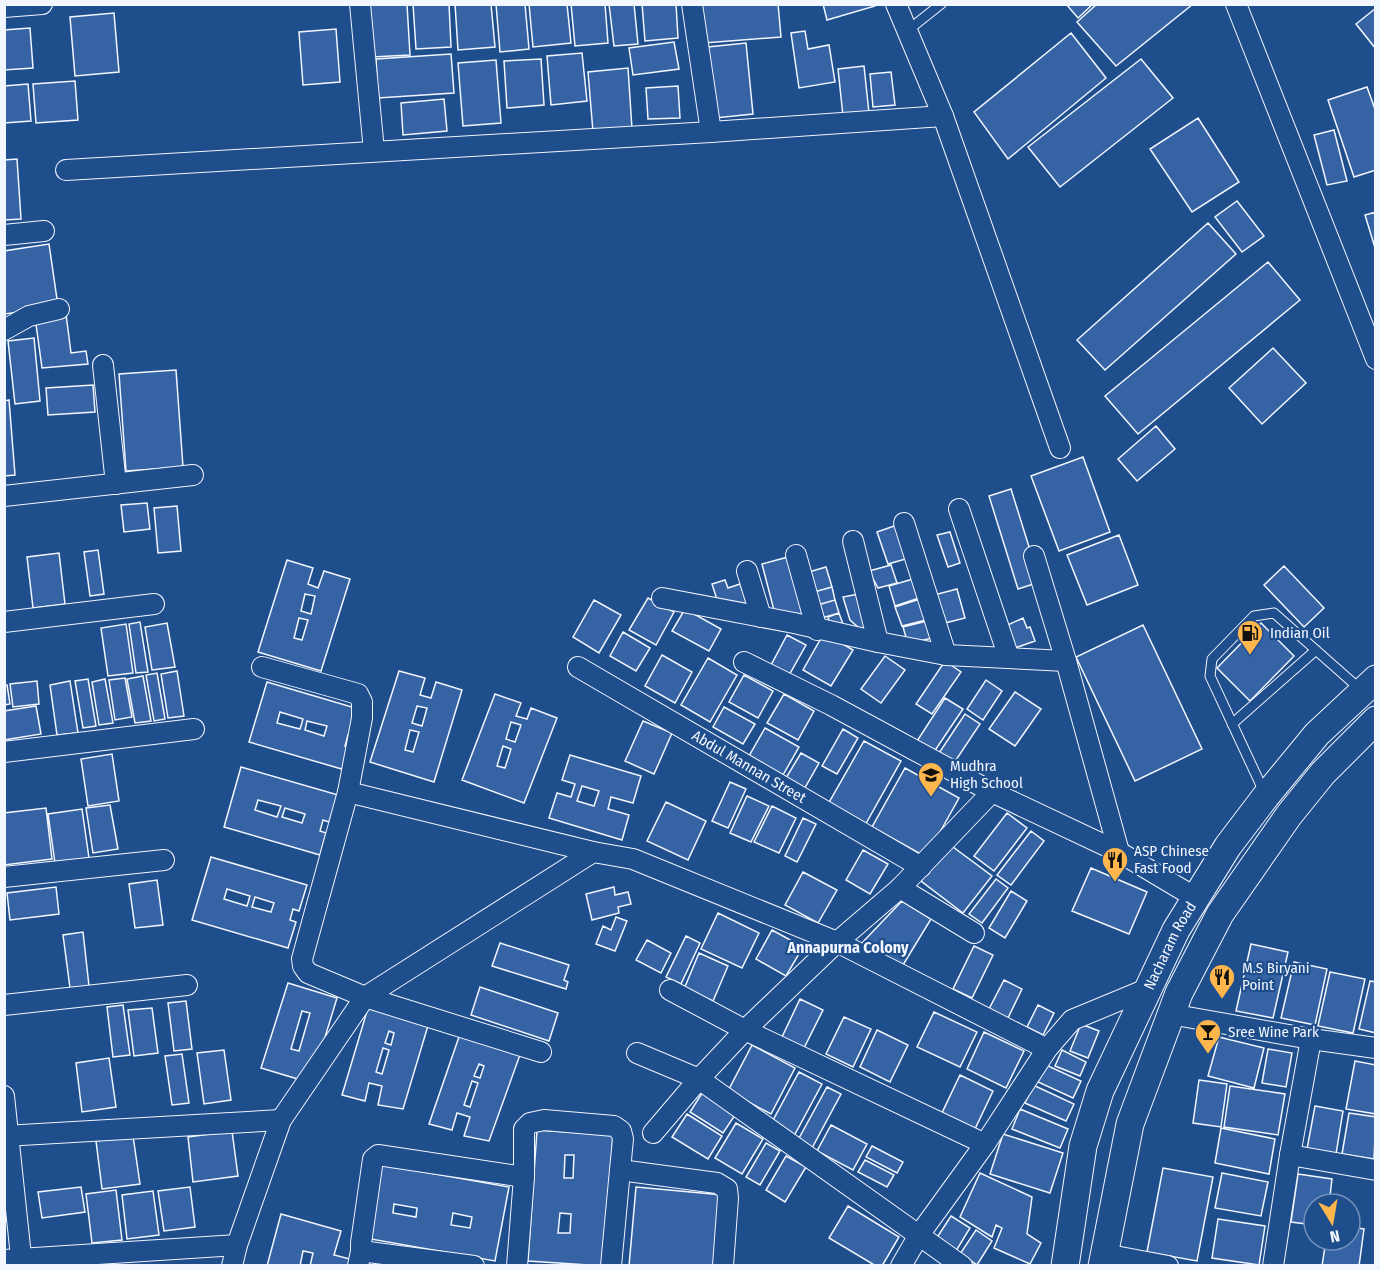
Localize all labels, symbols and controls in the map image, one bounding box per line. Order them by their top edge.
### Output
fuel station icon: Indian Oil [1235,618,1265,656]
place label: Indian Oil [1270,624,1330,642]
street label: Abdul Mannan Street [689,727,809,807]
place label: Mudhra High School [950,757,1023,792]
school or university icon: Mudhra High School [916,760,946,798]
place label: ASP Chinese Fast Food [1134,842,1209,877]
restaurant icon: ASP Chinese Fast Food [1100,845,1130,883]
street label: Nacharam Road [1140,899,1200,993]
district label: Annapurna Colony [786,938,909,957]
place label: M.S Biryani Point [1242,959,1310,994]
restaurant icon: M.S Biryani Point [1207,962,1237,1000]
bar icon: Sree Wine Park [1193,1017,1223,1055]
place label: Sree Wine Park [1228,1023,1319,1041]
north arrow [1302,1192,1362,1252]
text: N [1328,1226,1341,1246]

